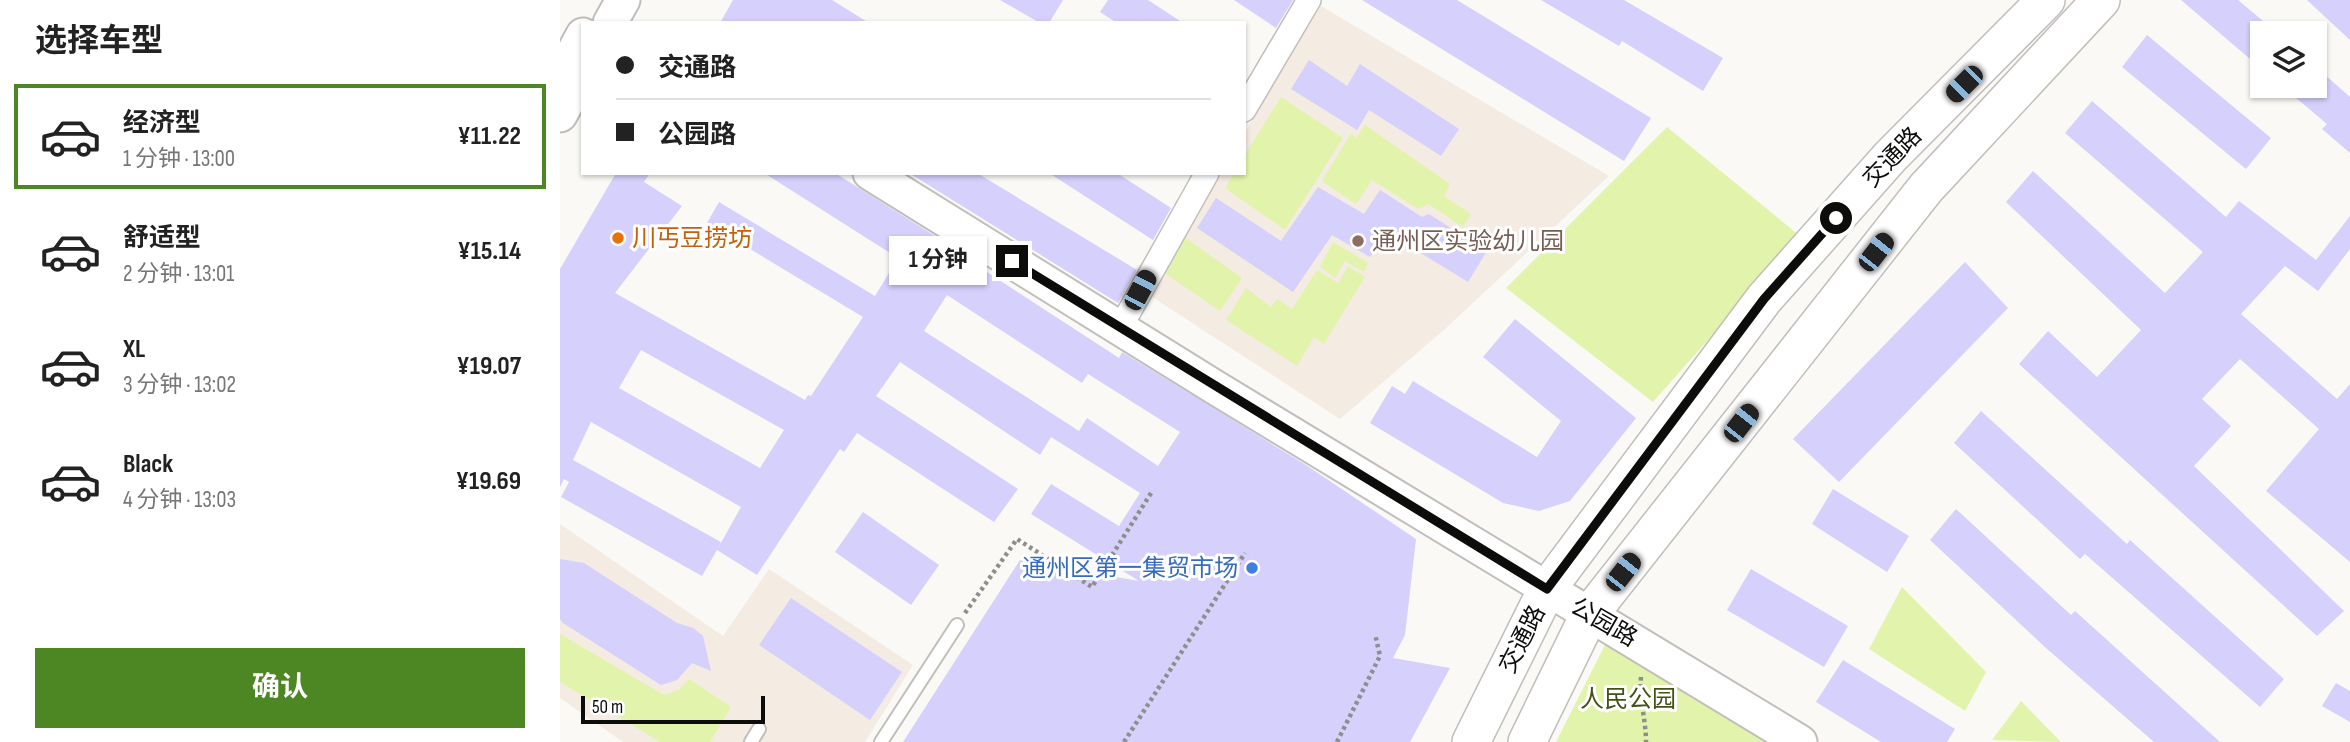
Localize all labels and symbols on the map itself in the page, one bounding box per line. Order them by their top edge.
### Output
car [1942,62,1987,106]
street label: 交通路 [1857,121,1928,193]
route start [1820,202,1852,234]
place label: 川丐豆捞坊 [632,224,752,253]
place label: 通州区实验幼儿园 [1372,227,1564,256]
car [1855,229,1898,275]
marker: 川丐豆捞坊 [610,230,626,246]
marker: 通州区实验幼儿园 [1350,233,1366,249]
callout: 1 分钟 [890,236,988,286]
route end [996,245,1028,277]
car [1121,267,1160,313]
car [1720,400,1763,446]
car [1602,549,1645,595]
place label: 通州区第一集贸市场 [1022,554,1238,583]
marker: 通州区第一集贸市场 [1244,560,1260,576]
street label: 公园路 [1565,592,1642,653]
street label: 交通路 [1493,601,1552,678]
park label: 人民公园 [1580,685,1676,714]
scale bar [581,693,765,725]

